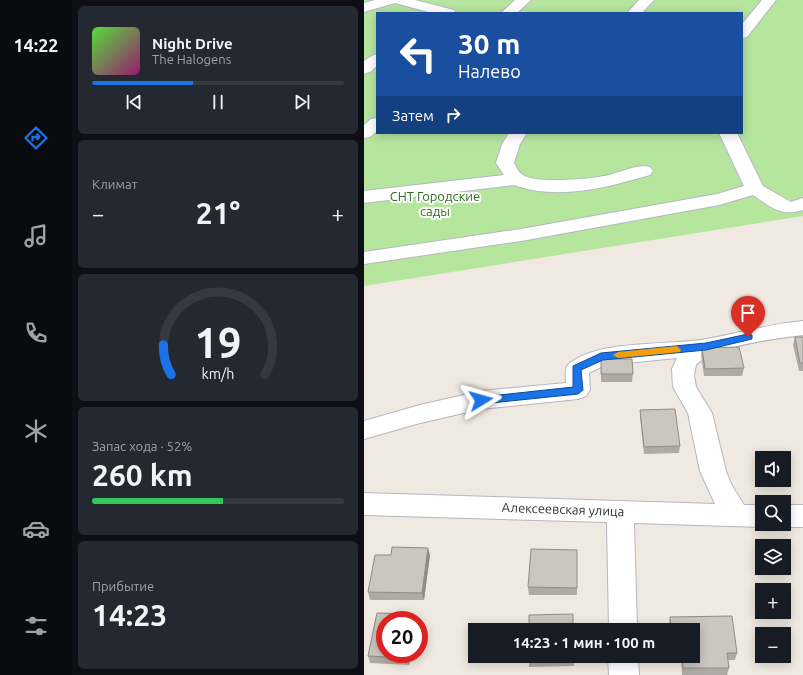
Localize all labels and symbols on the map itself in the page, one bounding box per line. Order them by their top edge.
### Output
park label: СНТ Городские сады [390,189,480,218]
pin [731,296,765,337]
position arrow [460,379,502,421]
street label: Алексеевская улица [502,500,624,518]
speed limit sign: 20 [376,611,428,663]

